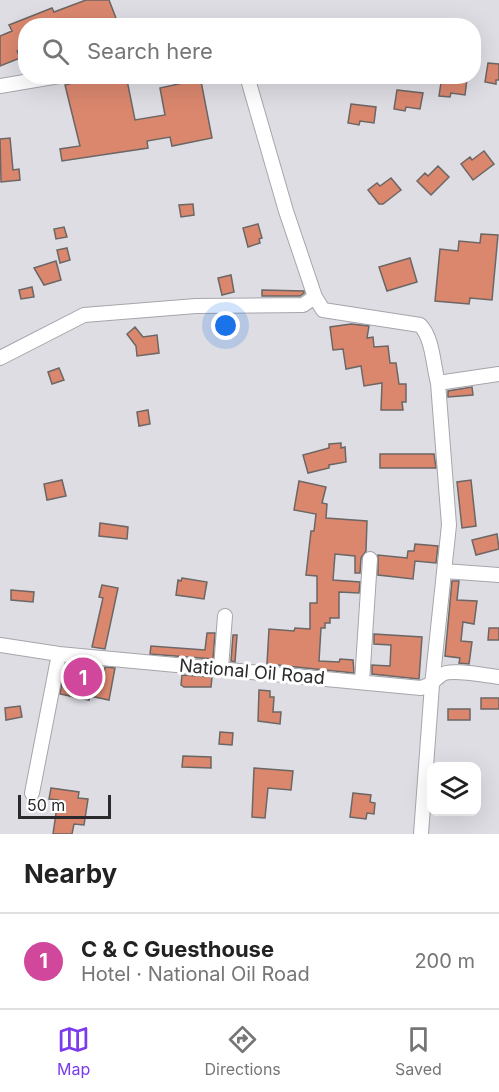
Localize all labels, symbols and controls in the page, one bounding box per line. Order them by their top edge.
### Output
search box [18,18,481,84]
icon: search [39,35,72,68]
text: Search here [87,38,213,64]
your location [211,311,240,340]
pin: 1 [64,654,103,700]
street label: National Oil Road [178,655,326,688]
map controls [427,762,481,816]
button: layers [427,762,481,816]
scale bar [18,792,111,820]
text: 50 m [27,795,65,815]
text: Nearby [24,858,117,889]
text: C & C Guesthouse [81,936,274,962]
text: 1 [39,949,48,973]
text: 200 m [414,949,475,973]
text: Hotel · National Oil Road [81,962,310,986]
tab: Map [57,1023,90,1079]
tab: Directions [205,1023,281,1079]
tab: Saved [395,1023,442,1079]

